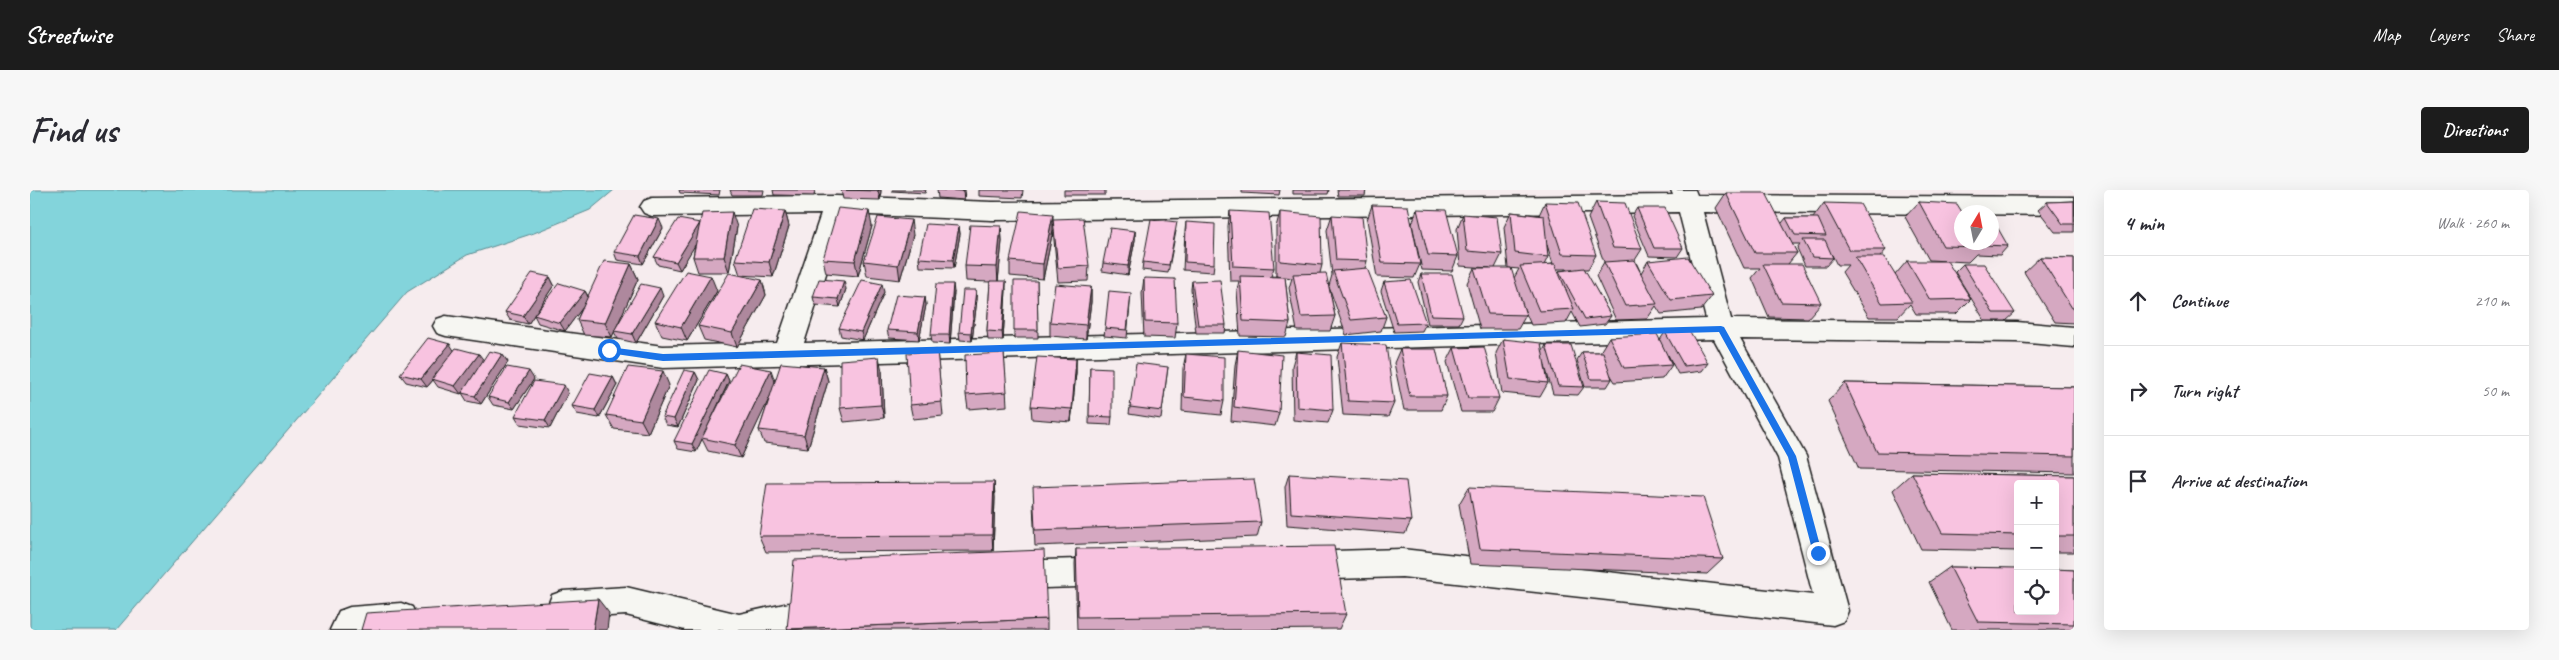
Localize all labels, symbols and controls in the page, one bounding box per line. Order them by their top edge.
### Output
text: Streetwise [25,20,111,50]
text: Map [2373,24,2401,46]
text: Layers [2429,24,2468,46]
text: Share [2496,24,2534,46]
button: Directions [2421,107,2529,153]
text: Find us [30,108,117,153]
north arrow [1954,205,1999,250]
text: 4 min [2124,210,2164,236]
text: Walk · 260 m [2437,213,2509,233]
icon: ahead [2124,287,2152,315]
text: Continue [2171,289,2228,313]
text: 210 m [2475,291,2509,311]
route start [598,339,621,362]
icon: right [2124,377,2152,405]
text: Turn right [2171,379,2238,403]
text: 50 m [2482,381,2509,401]
icon: arrive [2124,467,2152,495]
text: Arrive at destination [2171,469,2307,493]
map controls [2014,480,2059,615]
button: + [2014,480,2059,525]
button: − [2014,525,2059,570]
route end [1807,542,1830,565]
button: locate [2014,570,2059,615]

